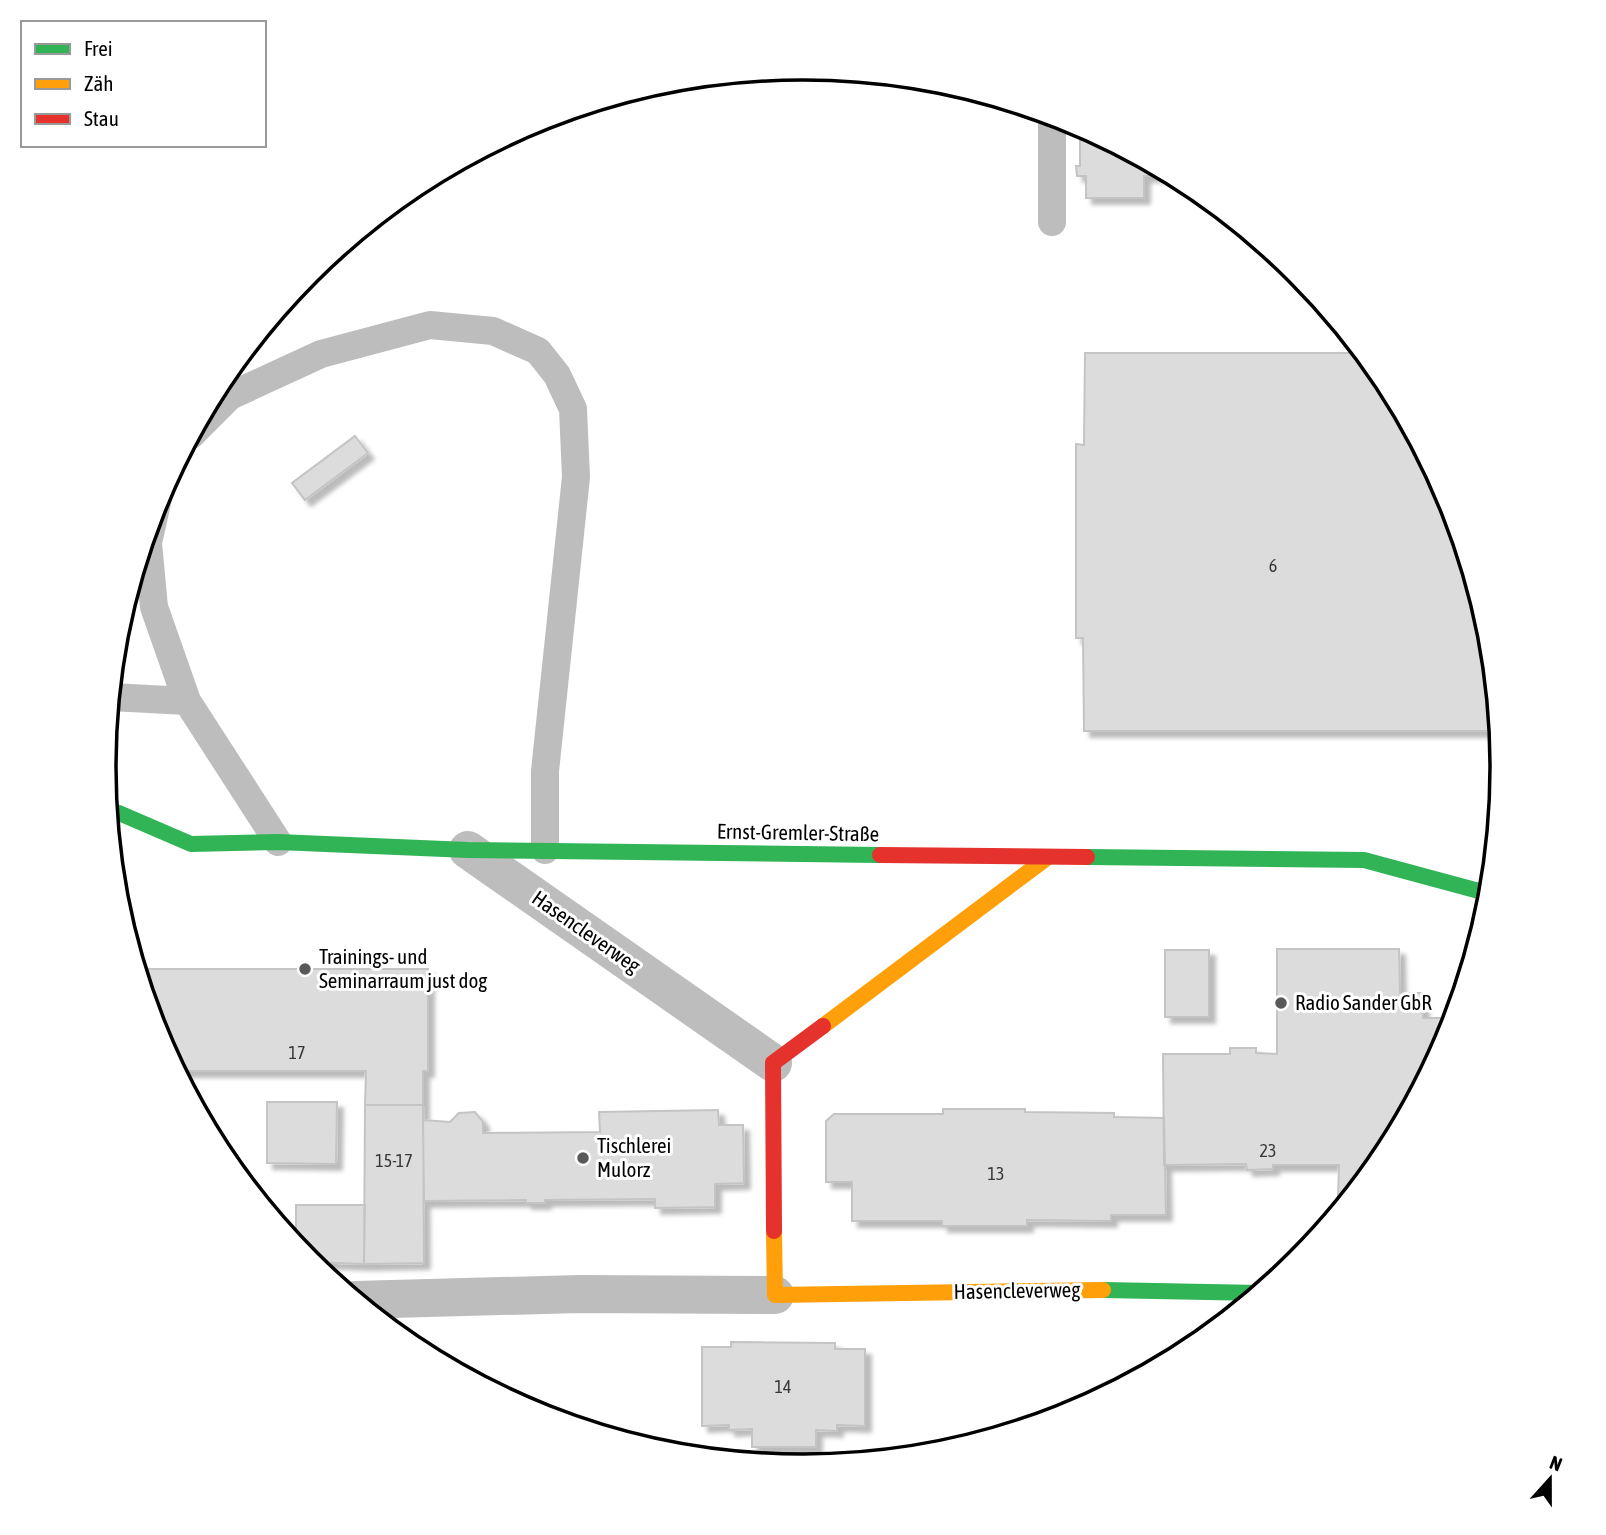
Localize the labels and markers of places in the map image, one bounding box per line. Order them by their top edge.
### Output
place label: Trainings- und Seminarraum just dog [319,944,487,992]
marker: Trainings- und Seminarraum just dog [297,961,313,977]
place label: Radio Sander GbR [1295,990,1432,1014]
marker: Radio Sander GbR [1273,995,1289,1011]
place label: Tischlerei Mulorz [597,1133,671,1181]
marker: Tischlerei Mulorz [575,1150,591,1166]

